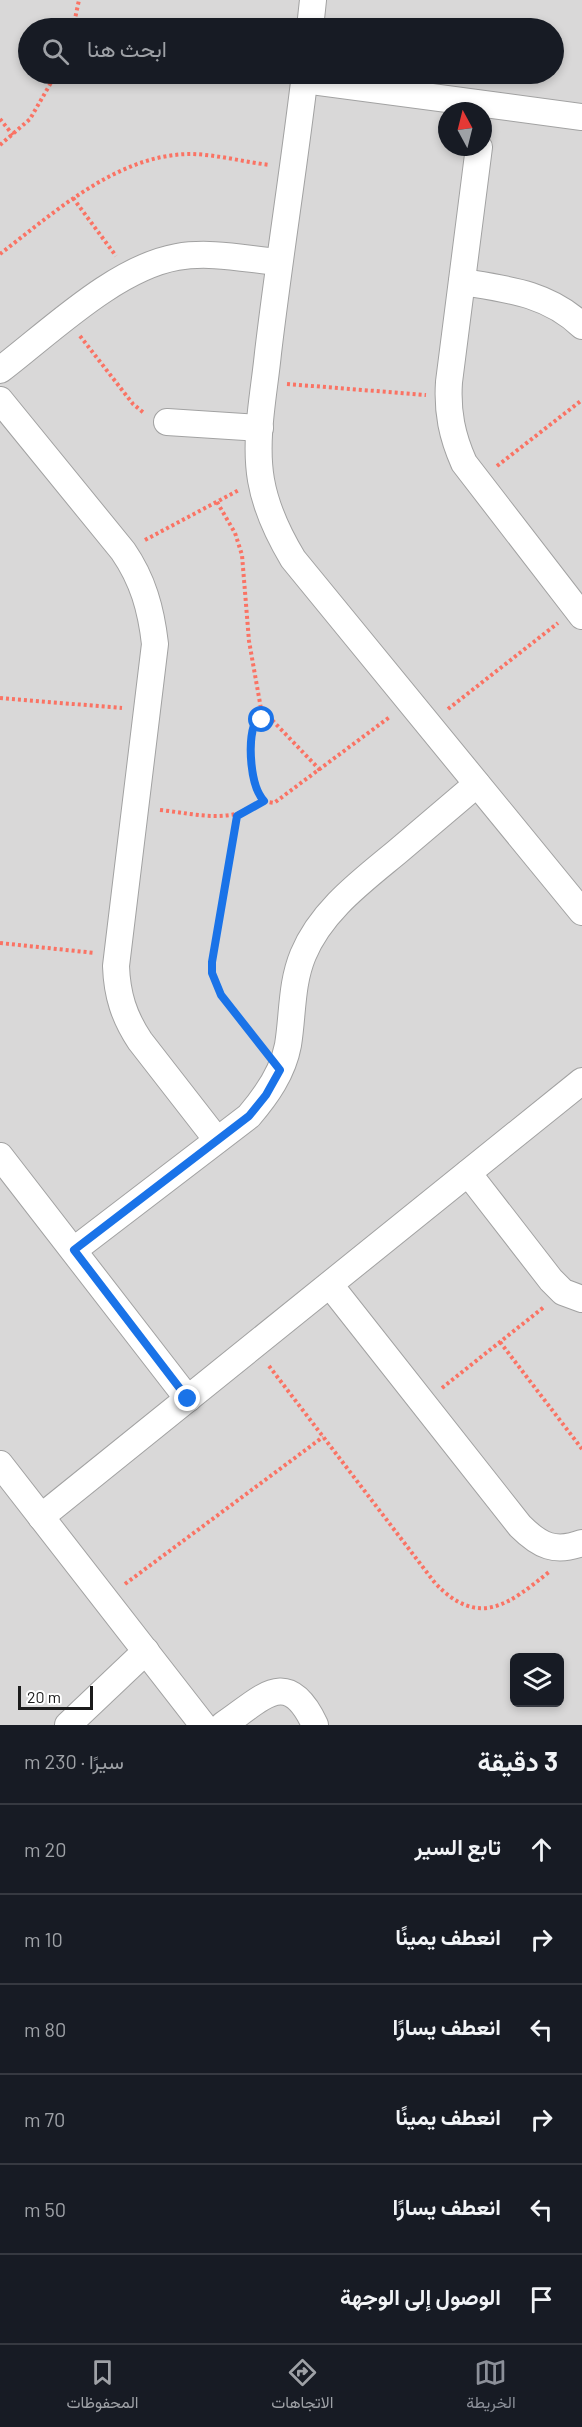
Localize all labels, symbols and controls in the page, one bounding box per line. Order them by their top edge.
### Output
search box [18,18,564,84]
icon: search [39,35,72,68]
text: ابحث هنا [87,35,167,61]
north arrow [438,102,492,156]
route start [248,706,274,732]
route end [174,1385,200,1411]
map controls [510,1653,564,1707]
button: layers [510,1653,564,1707]
scale bar [18,1683,93,1710]
text: 20 m [27,1687,61,1706]
text: 3 دقيقة [477,1745,558,1776]
text: سيرًا · 230 m [24,1749,124,1773]
text: تابع السير [415,1833,501,1859]
icon: ahead [525,1833,558,1866]
text: 20 m [24,1837,67,1861]
text: انعطف يمينًا [395,1923,501,1949]
icon: right [525,1923,558,1956]
text: 10 m [24,1927,63,1951]
text: انعطف يسارًا [392,2013,501,2039]
icon: left [525,2013,558,2046]
text: 80 m [24,2017,66,2041]
text: انعطف يمينًا [395,2103,501,2129]
icon: right [525,2103,558,2136]
text: 70 m [24,2107,65,2131]
text: انعطف يسارًا [392,2193,501,2219]
icon: left [525,2193,558,2226]
text: 50 m [24,2197,66,2221]
text: الوصول إلى الوجهة [340,2283,501,2309]
icon: arrive [525,2283,558,2316]
tab: المحفوظات [66,2356,139,2417]
tab: الاتجاهات [271,2356,333,2417]
tab: الخريطة [466,2356,516,2417]

